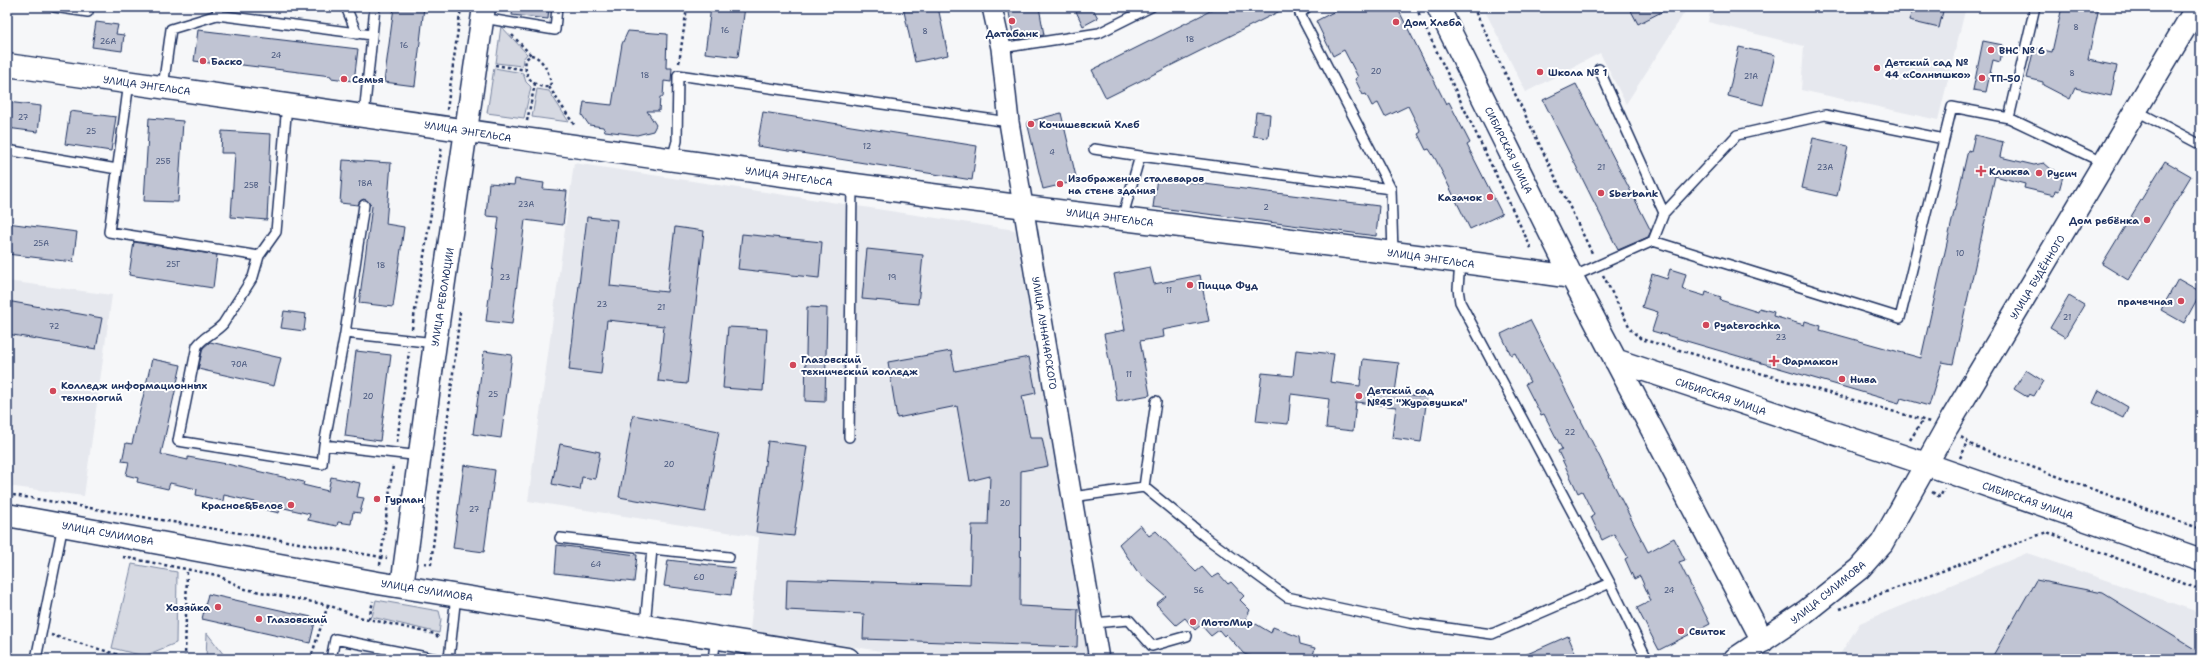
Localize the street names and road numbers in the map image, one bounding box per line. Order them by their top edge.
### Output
street label: УЛИЦА ЭНГЕЛЬСА [102,73,191,98]
street label: СИБИРСКАЯ УЛИЦА [1482,105,1535,196]
street label: УЛИЦА ЭНГЕЛЬСА [423,118,512,145]
street label: УЛИЦА ЭНГЕЛЬСА [744,164,833,189]
street label: УЛИЦА ЭНГЕЛЬСА [1065,206,1154,229]
street label: УЛИЦА БУДЁННОГО [2007,233,2068,322]
street label: УЛИЦА ЭНГЕЛЬСА [1386,246,1475,271]
street label: УЛИЦА РЕВОЛЮЦИИ [428,247,457,347]
street label: УЛИЦА ЛУНАЧАРСКОГО [1029,276,1060,391]
street label: СИБИРСКАЯ УЛИЦА [1674,375,1768,418]
street label: СИБИРСКАЯ УЛИЦА [1981,479,2075,522]
street label: УЛИЦА СУЛИМОВА [61,519,155,548]
street label: УЛИЦА СУЛИМОВА [1788,558,1869,627]
street label: УЛИЦА СУЛИМОВА [380,577,474,604]

